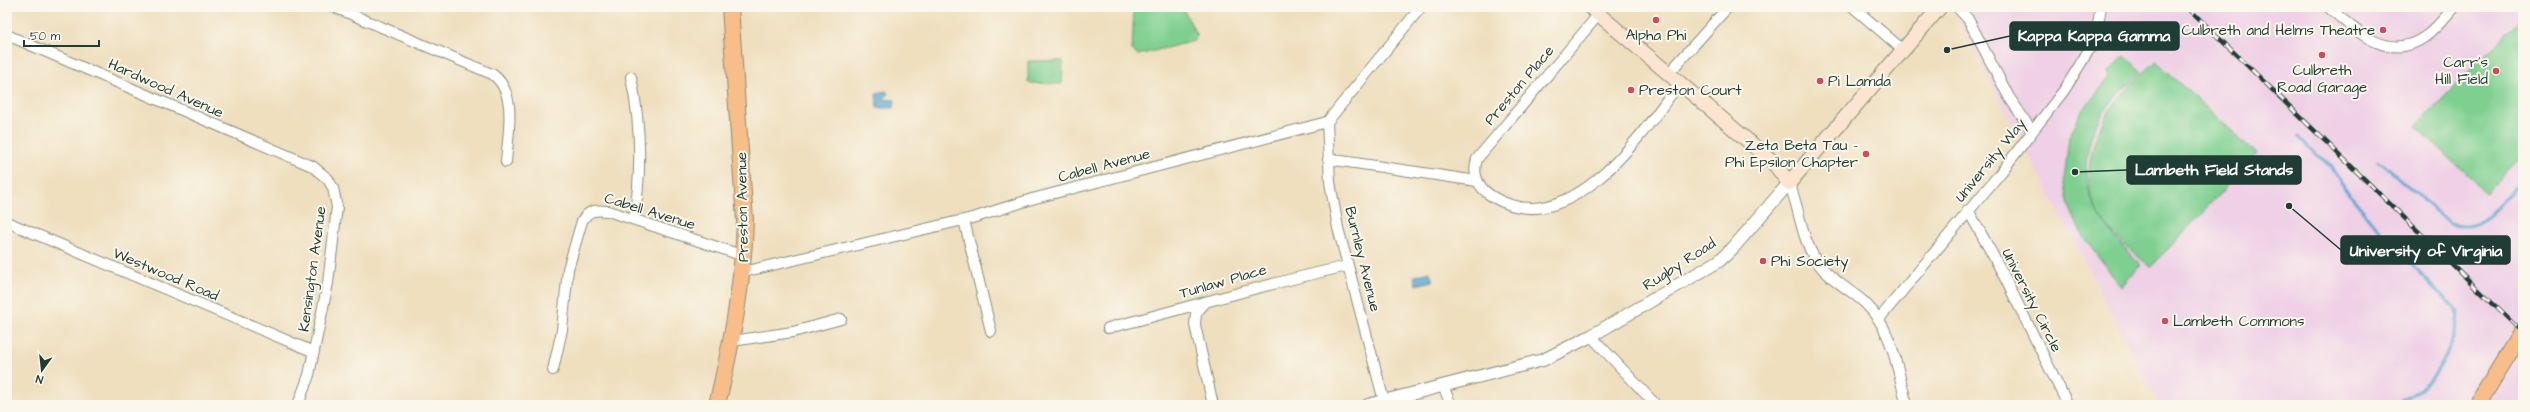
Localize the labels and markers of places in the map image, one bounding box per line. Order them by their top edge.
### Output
marker: Alpha Phi [1651,15,1661,25]
place label: Culbreth and Helms Theatre [2182,20,2375,41]
callout: Kappa Kappa Gamma [2010,22,2179,50]
place label: Alpha Phi [1626,25,1687,46]
marker: Culbreth and Helms Theatre [2378,25,2388,35]
marker: Culbreth Road Garage [2317,50,2327,60]
place label: Carr's Hill Field [2435,52,2488,90]
place label: Culbreth Road Garage [2277,60,2367,99]
marker: Carr's Hill Field [2491,66,2501,76]
place label: Pi Lamda [1828,71,1891,92]
marker: Pi Lamda [1815,76,1825,86]
place label: Preston Court [1639,80,1742,101]
marker: Preston Court [1626,85,1636,95]
place label: Zeta Beta Tau - Phi Epsilon Chapter [1725,135,1858,173]
marker: Zeta Beta Tau - Phi Epsilon Chapter [1861,149,1871,159]
callout: Lambeth Field Stands [2127,156,2301,184]
callout: University of Virginia [2341,236,2510,264]
place label: Phi Society [1771,251,1849,273]
marker: Phi Society [1758,256,1768,266]
place label: Lambeth Commons [2173,311,2305,332]
marker: Lambeth Commons [2160,316,2170,326]

